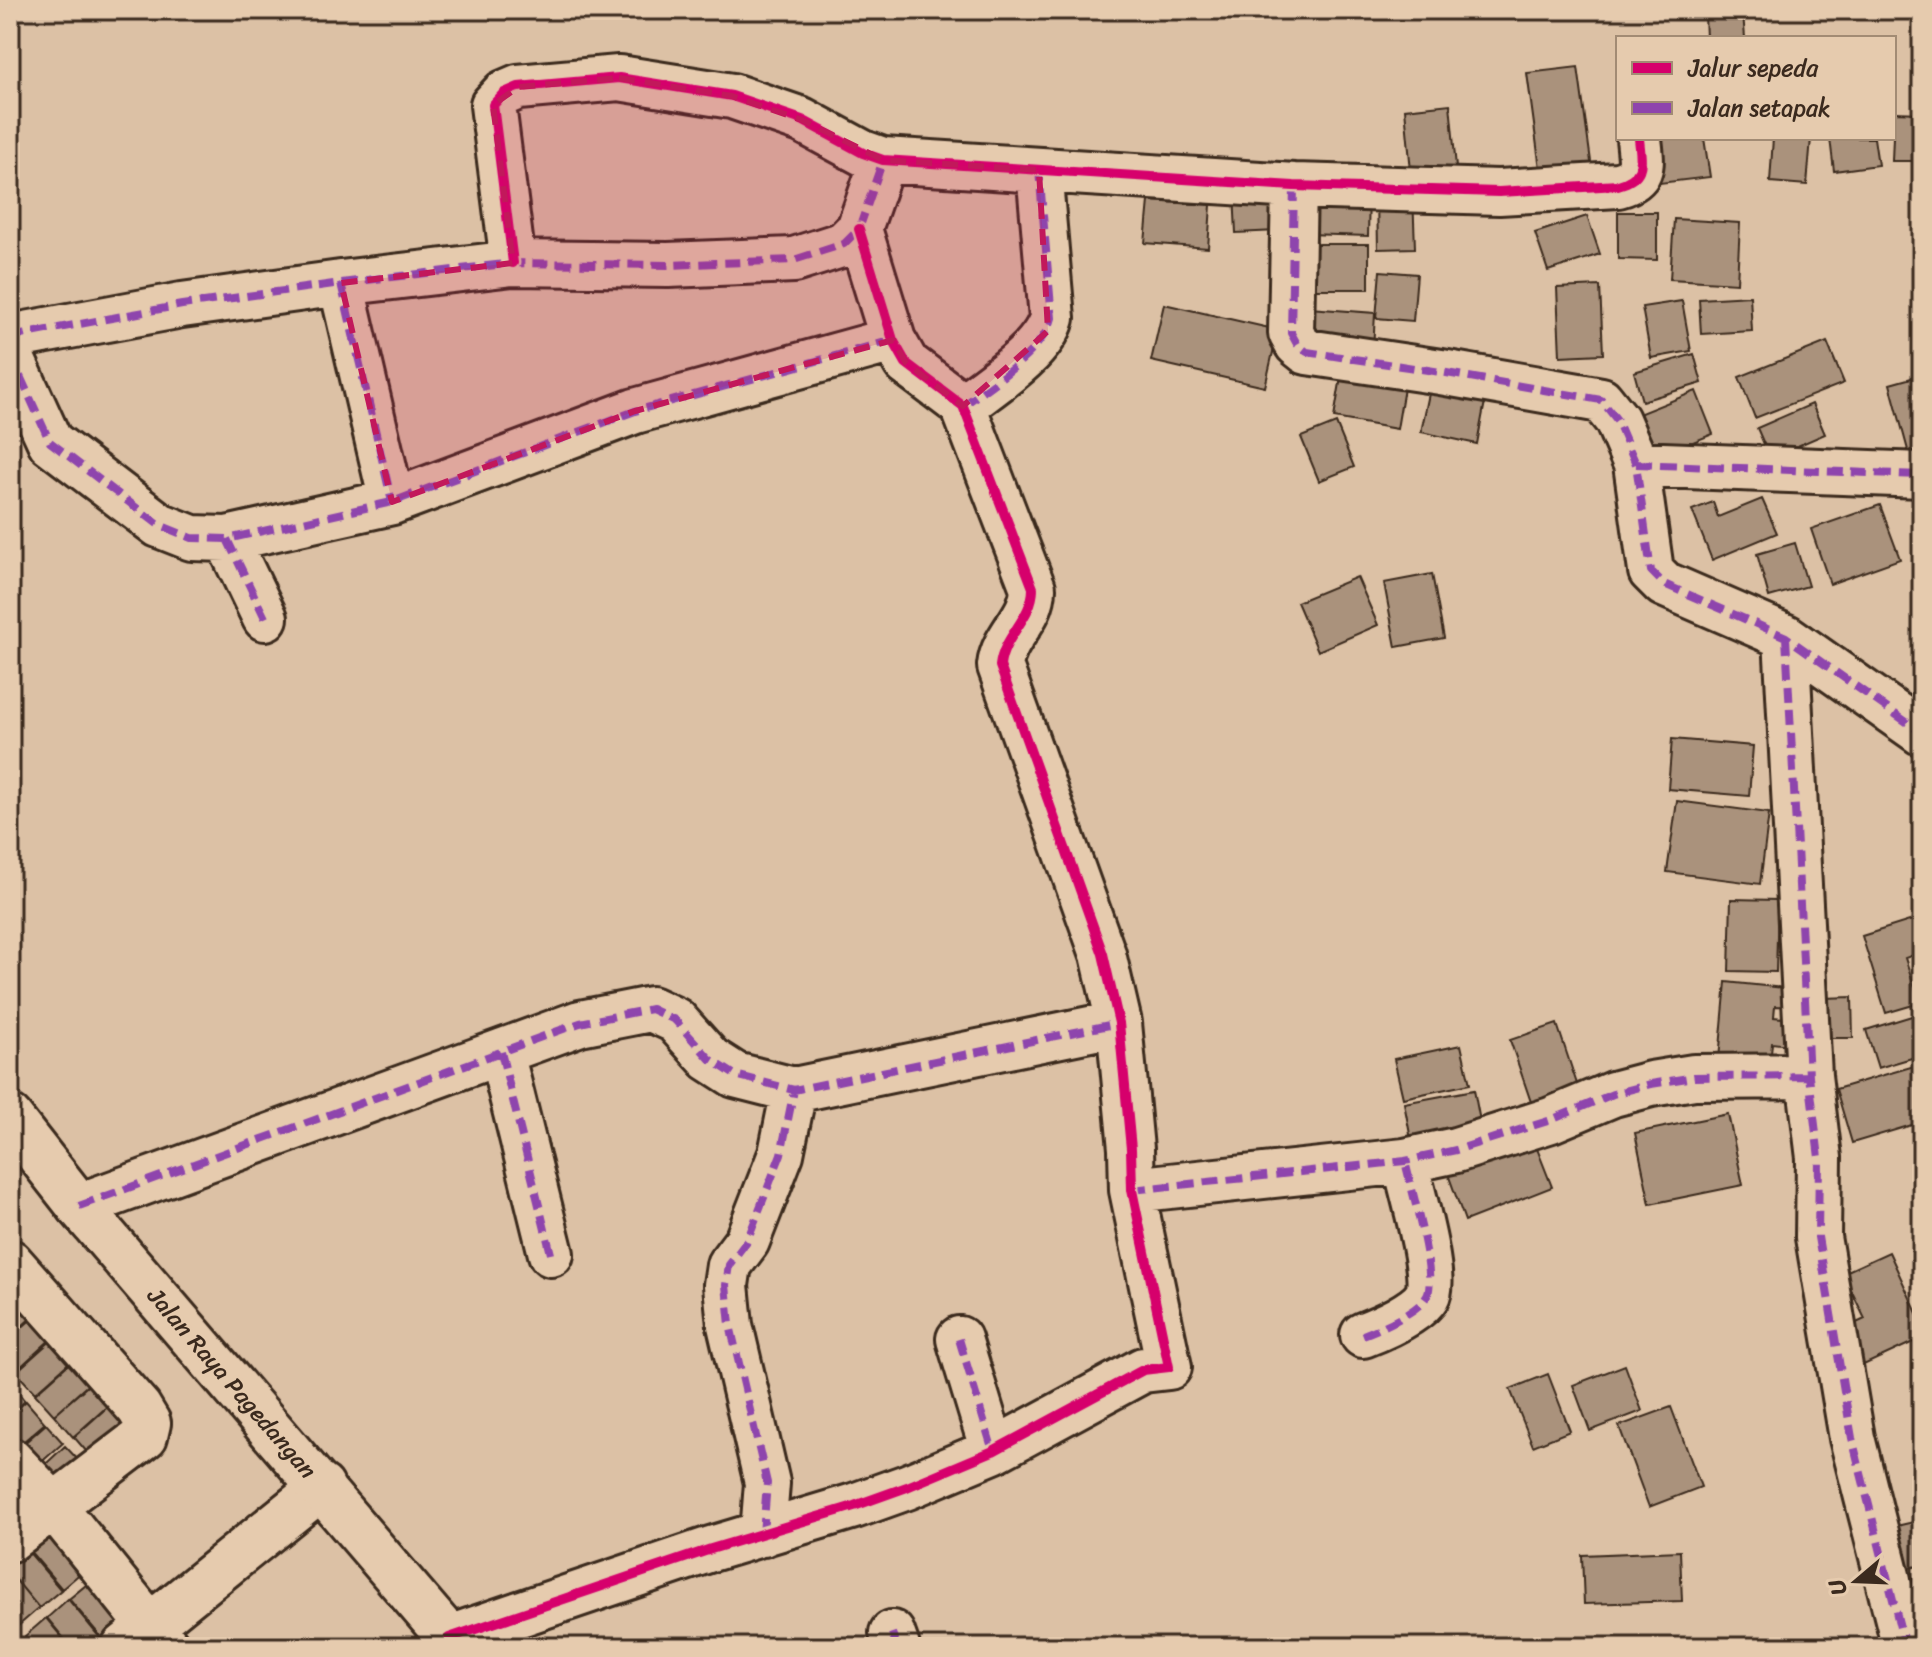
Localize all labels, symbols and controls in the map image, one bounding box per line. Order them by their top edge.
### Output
legend [1616,36,1896,140]
text: Jalur sepeda [1687,47,1819,89]
text: Jalan setapak [1687,87,1831,129]
street label: Jalan Raya Pagedangan [136,1277,328,1488]
north arrow [1816,1541,1896,1621]
text: U [1816,1573,1858,1601]

